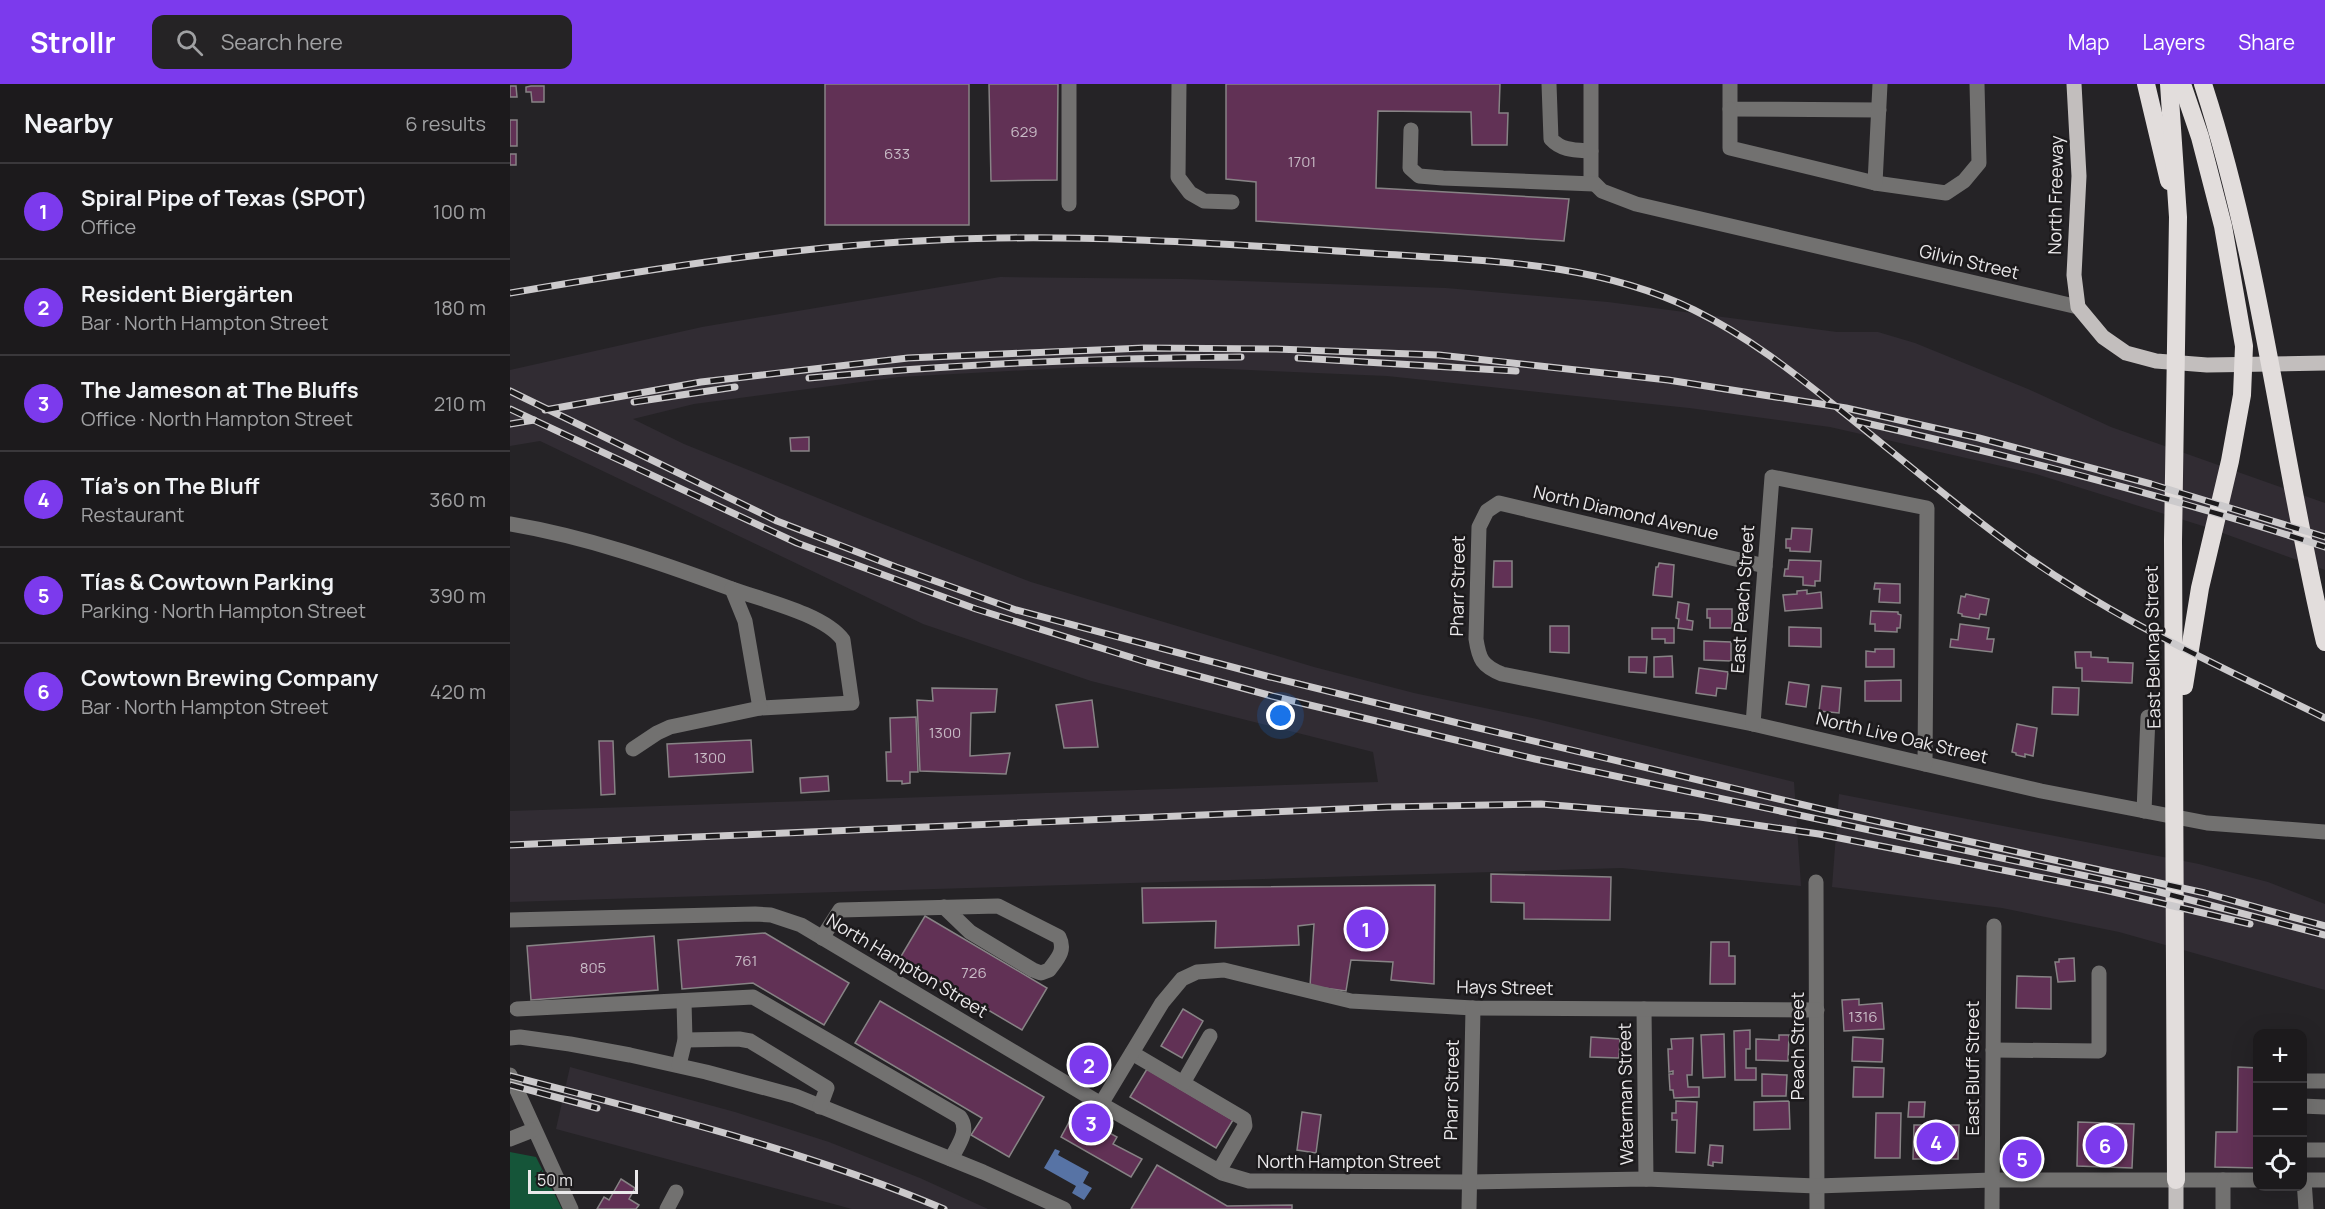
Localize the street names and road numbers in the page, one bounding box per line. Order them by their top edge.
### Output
street label: North Freeway [2042,135,2068,255]
street label: Gilvin Street [1917,238,2021,284]
street label: North Diamond Avenue [1531,479,1721,545]
street label: East Peach Street [1725,524,1759,674]
street label: Pharr Street [1444,535,1470,637]
street label: East Belknap Street [2139,565,2165,729]
street label: North Live Oak Street [1814,706,1991,768]
street label: North Hampton Street [823,908,992,1023]
street label: Hays Street [1456,974,1554,1000]
street label: Peach Street [1785,992,1809,1100]
street label: East Bluff Street [1960,1001,1984,1135]
street label: Waterman Street [1612,1023,1638,1165]
street label: Pharr Street [1438,1039,1464,1141]
street label: North Hampton Street [1257,1149,1441,1173]

